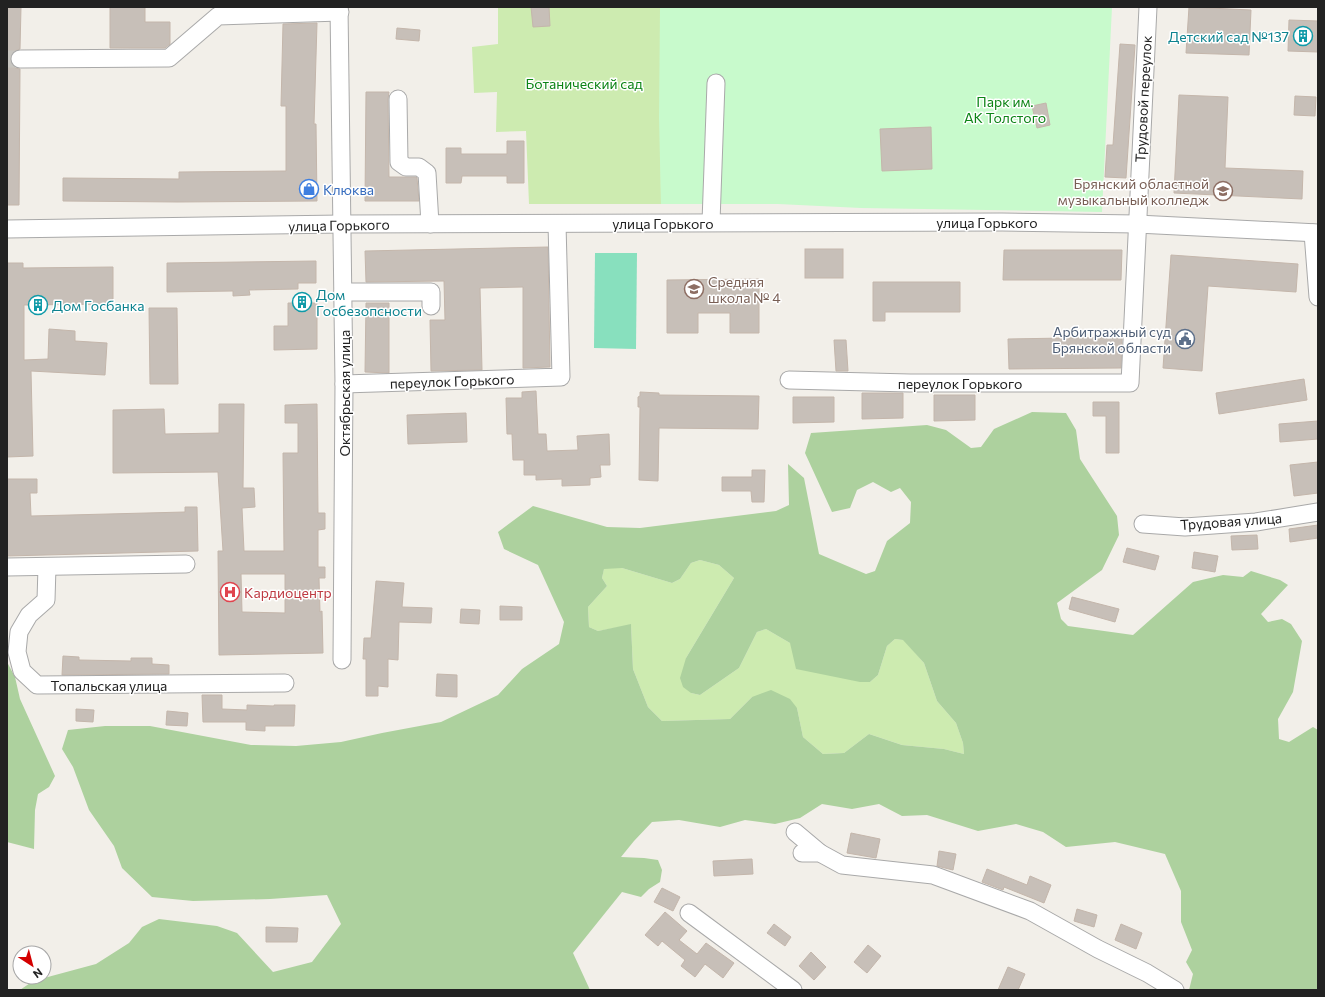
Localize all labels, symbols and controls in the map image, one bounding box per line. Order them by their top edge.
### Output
building icon: Детский сад №137 [1292,25,1314,47]
place label: Детский сад №137 [1168,28,1289,45]
street label: Трудовой переулок [1131,35,1155,163]
park label: Ботанический сад [525,75,643,92]
park label: Парк им. АК Толстого [964,93,1046,126]
place label: Брянский областной музыкальный колледж [1058,175,1209,208]
shop icon: Клюква [298,178,320,200]
school or university icon: Брянский областной музыкальный колледж [1212,180,1234,202]
place label: Клюква [323,181,374,198]
street label: улица Горького [936,214,1038,231]
street label: улица Горького [612,215,714,232]
street label: улица Горького [288,216,390,234]
place label: Средняя школа № 4 [708,273,781,306]
school or university icon: Средняя школа № 4 [683,278,705,300]
place label: Дом Госбезопсности [316,286,422,319]
building icon: Дом Госбезопсности [291,291,313,313]
building icon: Дом Госбанка [27,294,49,316]
place label: Дом Госбанка [52,297,145,314]
place label: Арбитражный суд Брянской области [1052,323,1171,356]
public building icon: Арбитражный суд Брянской области [1174,328,1196,350]
street label: Октябрьская улица [336,330,353,456]
street label: переулок Горького [389,370,515,392]
street label: переулок Горького [898,375,1022,392]
street label: Трудовая улица [1179,509,1283,533]
hospital icon: Кардиоцентр [219,581,241,603]
place label: Кардиоцентр [244,584,332,601]
street label: Топальская улица [51,677,167,694]
north arrow [12,945,52,985]
text: N [31,966,45,981]

